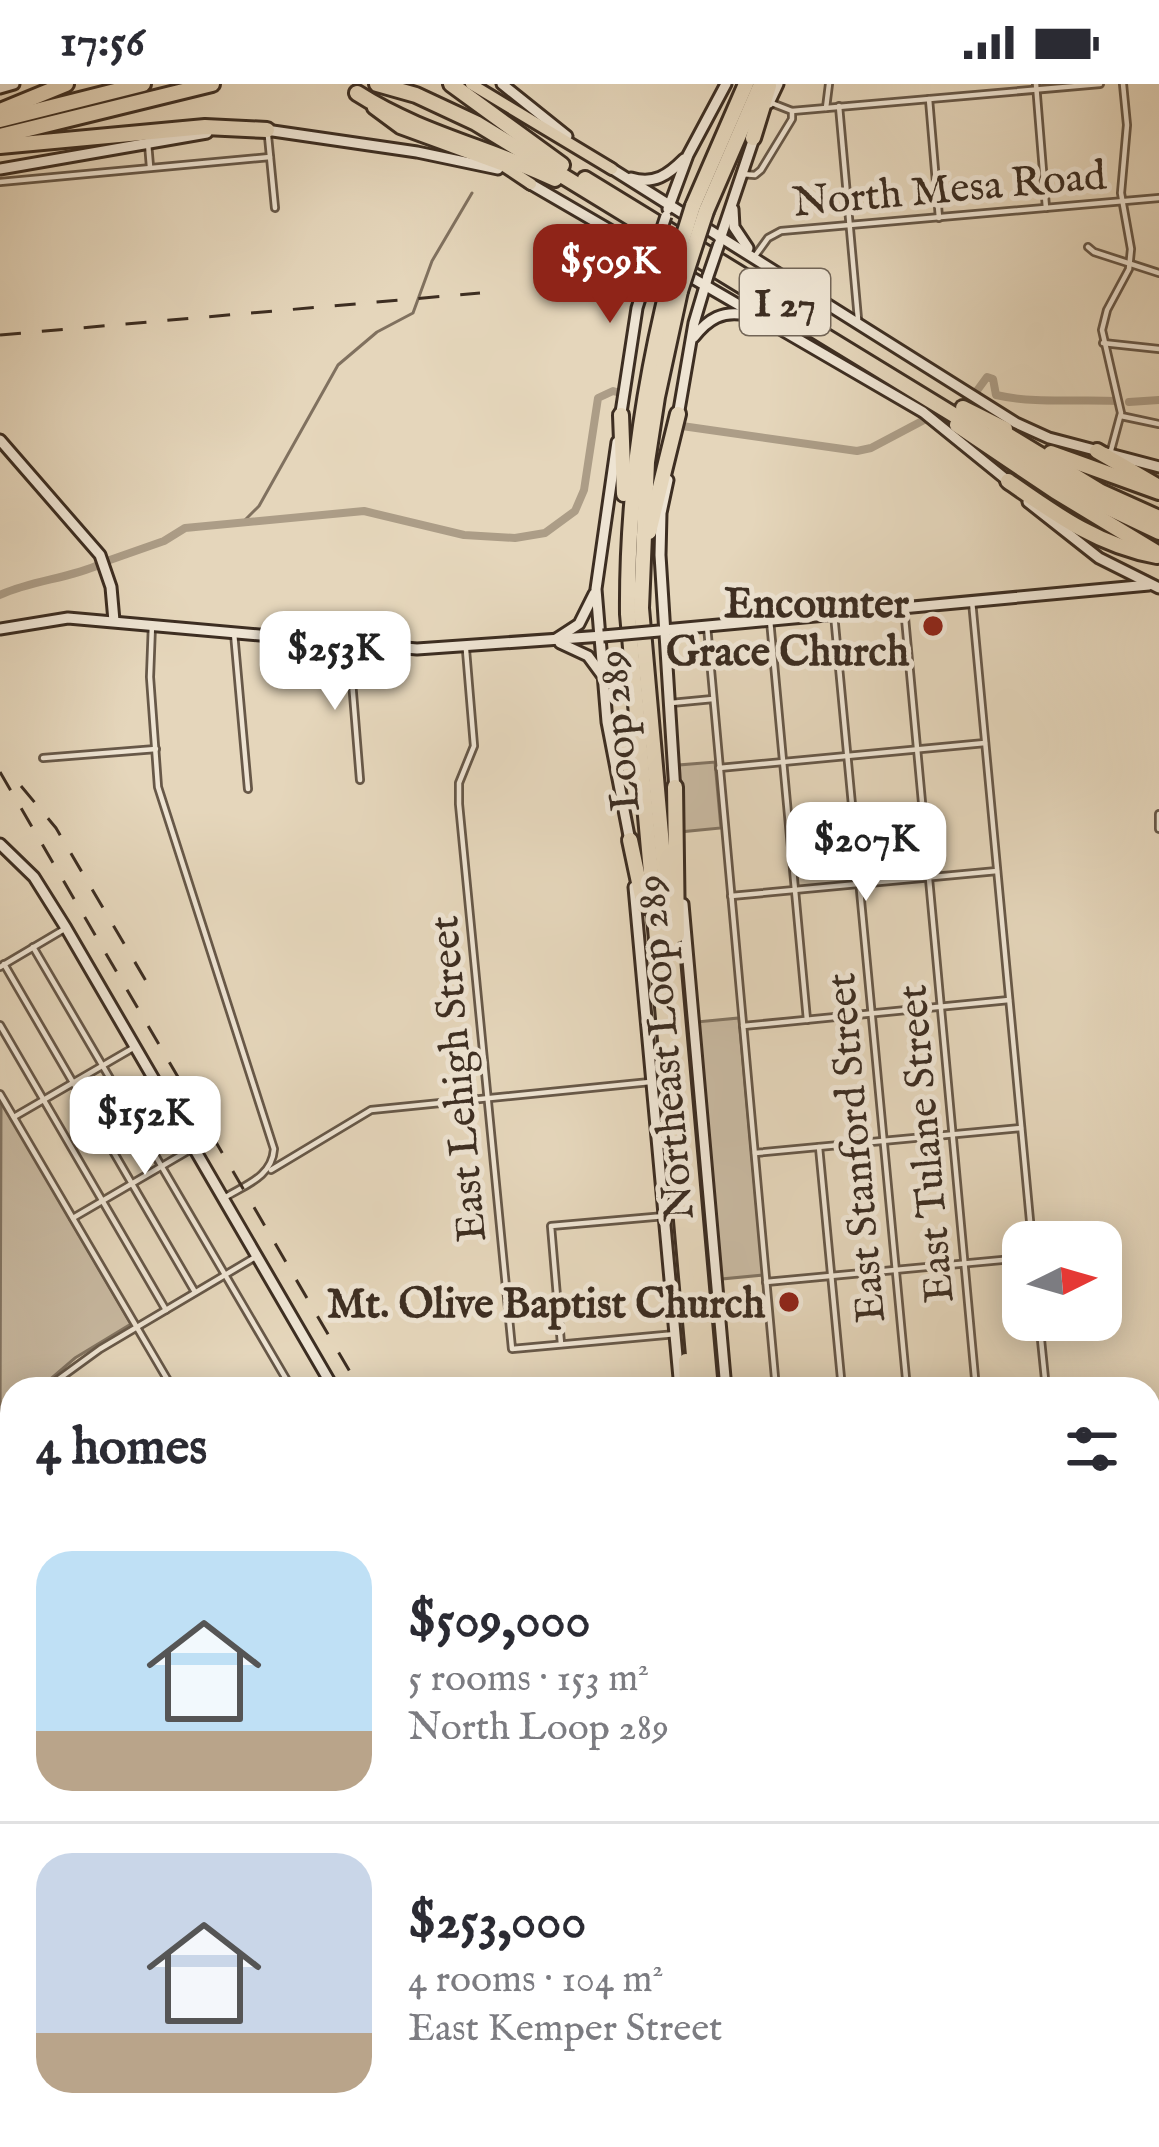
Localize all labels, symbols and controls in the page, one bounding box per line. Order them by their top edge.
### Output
text: 17:56 [60,14,145,71]
street label: North Mesa Road [790,150,1109,231]
pin: $509K [526,224,694,326]
text: $509K [560,238,660,287]
road number: I 27 [740,269,830,335]
place label: Encounter Grace Church [666,579,910,680]
pin: $253K [251,611,419,713]
marker: Encounter Grace Church [920,613,946,639]
text: $253K [287,625,383,674]
street label: Loop 289 [587,648,654,814]
pin: $207K [782,802,950,904]
text: $207K [813,816,919,865]
street label: Northeast Loop 289 [625,872,708,1223]
street label: East Lehigh Street [419,913,500,1244]
street label: East Stanford Street [816,971,899,1325]
street label: East Tulane Street [887,982,968,1305]
pin: $152K [61,1076,229,1178]
text: $152K [97,1090,193,1139]
north arrow [1002,1221,1122,1341]
map controls [1002,1221,1122,1341]
place label: Mt. Olive Baptist Church [327,1279,766,1332]
marker: Mt. Olive Baptist Church [776,1289,802,1315]
icon: filters [1059,1416,1125,1482]
text: 4 homes [36,1417,207,1482]
text: $509,000 [408,1590,591,1655]
icon: home [132,1599,276,1743]
text: 5 rooms · 153 m² [408,1655,649,1704]
text: North Loop 289 [408,1704,669,1753]
text: $253,000 [408,1891,586,1956]
icon: home [132,1901,276,2045]
text: 4 rooms · 104 m² [408,1956,664,2005]
text: East Kemper Street [408,2005,722,2054]

